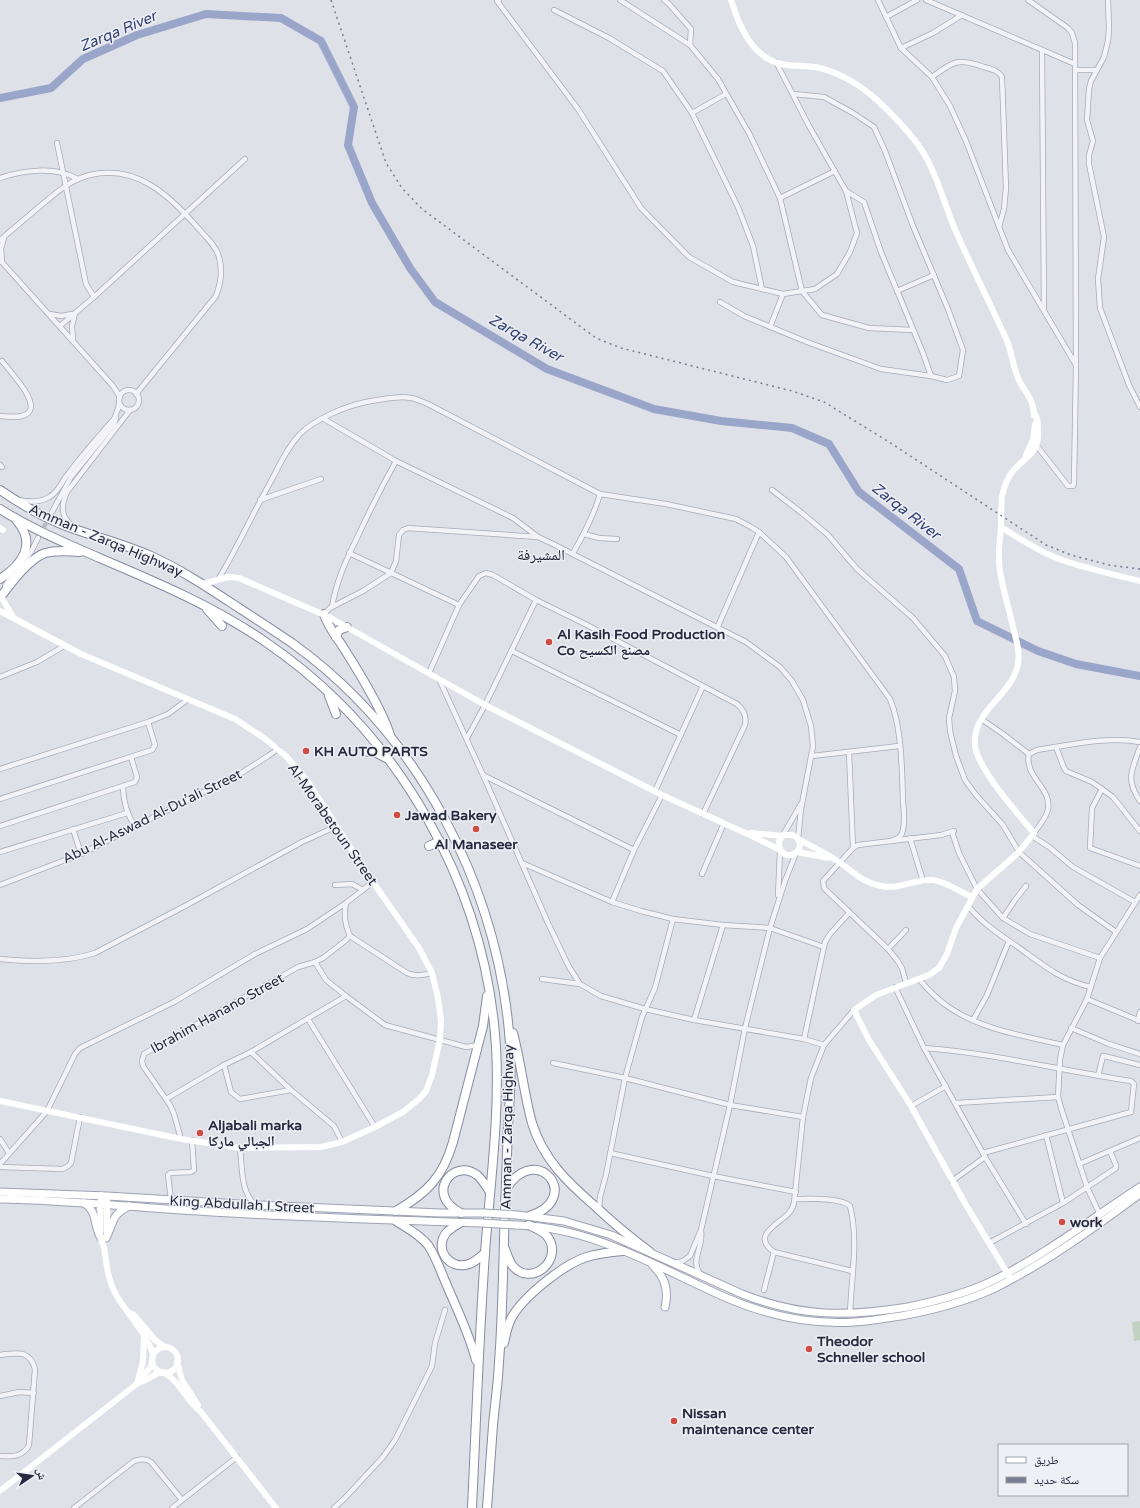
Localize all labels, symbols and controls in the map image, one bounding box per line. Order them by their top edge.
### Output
water label: Zarqa River [77,6,161,55]
water label: Zarqa River [486,310,568,367]
water label: Zarqa River [868,479,946,545]
street label: Amman - Zarqa Highway [26,500,186,581]
district label: المشيرفة [517,546,565,564]
place label: Al Kasih Food Production Co مصنع الكسيح [557,626,725,660]
marker: Al Kasih Food Production Co مصنع الكسيح [544,637,554,647]
place label: KH AUTO PARTS [314,743,428,760]
marker: KH AUTO PARTS [301,746,311,756]
street label: Al-Morabetoun Street [284,760,382,889]
street label: Abu Al-Aswad Al-Du’ali Street [60,765,245,867]
place label: Jawad Bakery [404,807,497,824]
marker: Jawad Bakery [392,810,402,820]
marker: Al Manaseer [471,824,481,834]
place label: Al Manaseer [434,836,518,853]
street label: Ibrahim Hanano Street [148,969,287,1057]
street label: Amman - Zarqa Highway [498,1044,517,1210]
place label: Aljabali marka الجبالي ماركا [208,1117,302,1152]
marker: Aljabali marka الجبالي ماركا [195,1128,205,1138]
street label: King Abdullah I Street [169,1192,315,1217]
place label: work [1070,1214,1103,1231]
marker: work [1057,1217,1067,1227]
place label: Theodor Schneller school [816,1333,925,1366]
marker: Theodor Schneller school [804,1344,814,1354]
place label: Nissan maintenance center [682,1405,814,1438]
marker: Nissan maintenance center [669,1416,679,1426]
legend [998,1444,1128,1496]
text: طريق [1034,1453,1059,1467]
north arrow [12,1456,52,1496]
text: ش [33,1467,49,1482]
text: سكة حديد [1034,1473,1079,1487]

